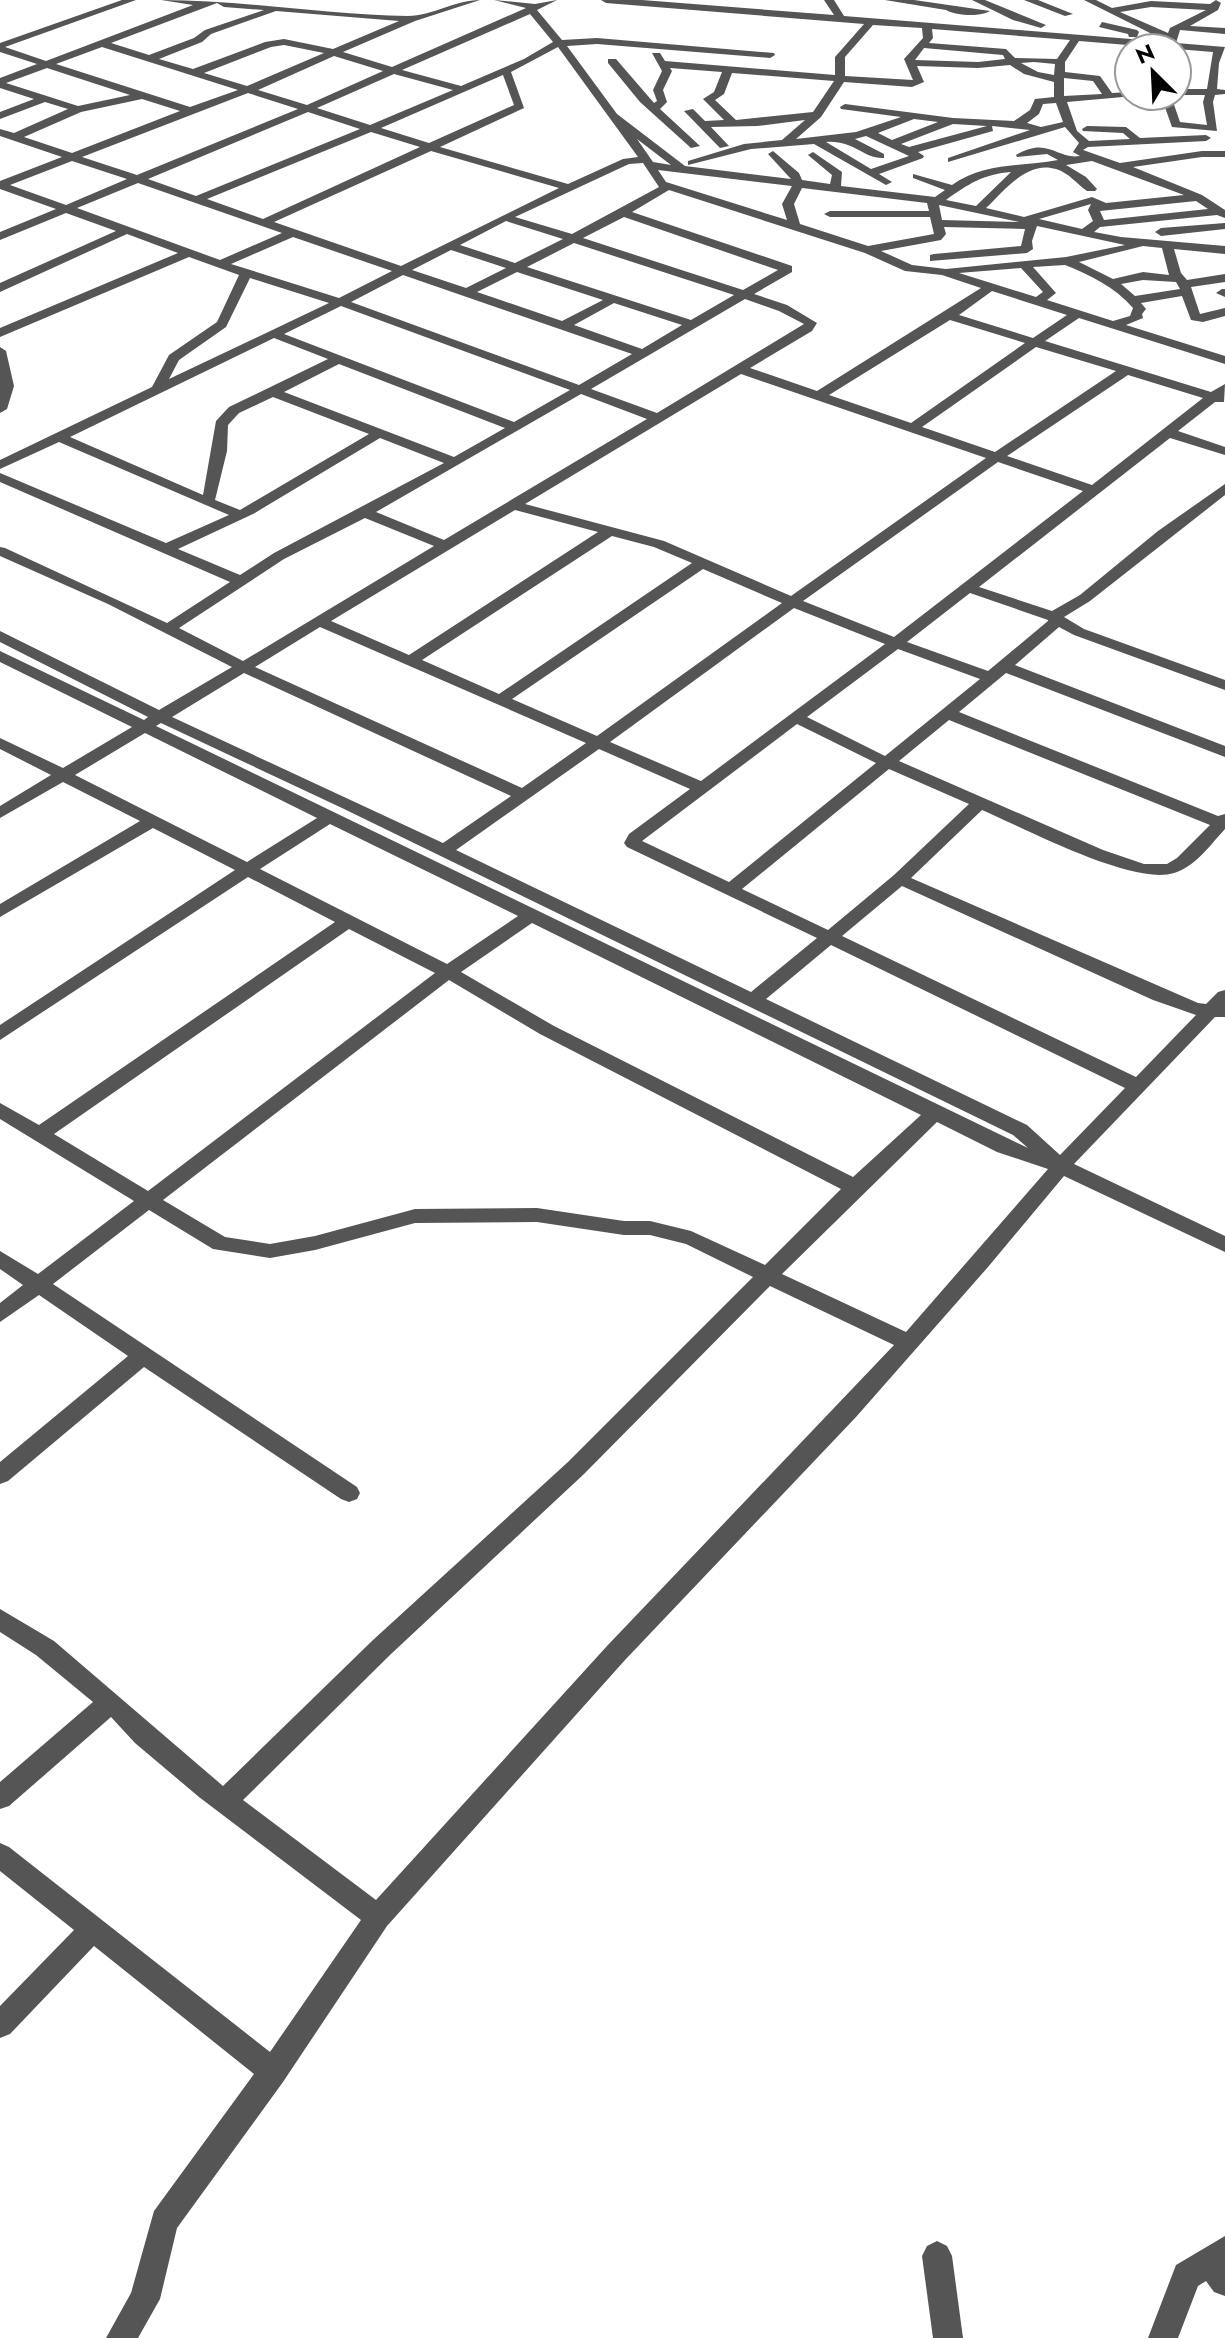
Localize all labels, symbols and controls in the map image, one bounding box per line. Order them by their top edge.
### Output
north arrow [1113,32,1193,112]
text: N [1130,36,1159,72]

